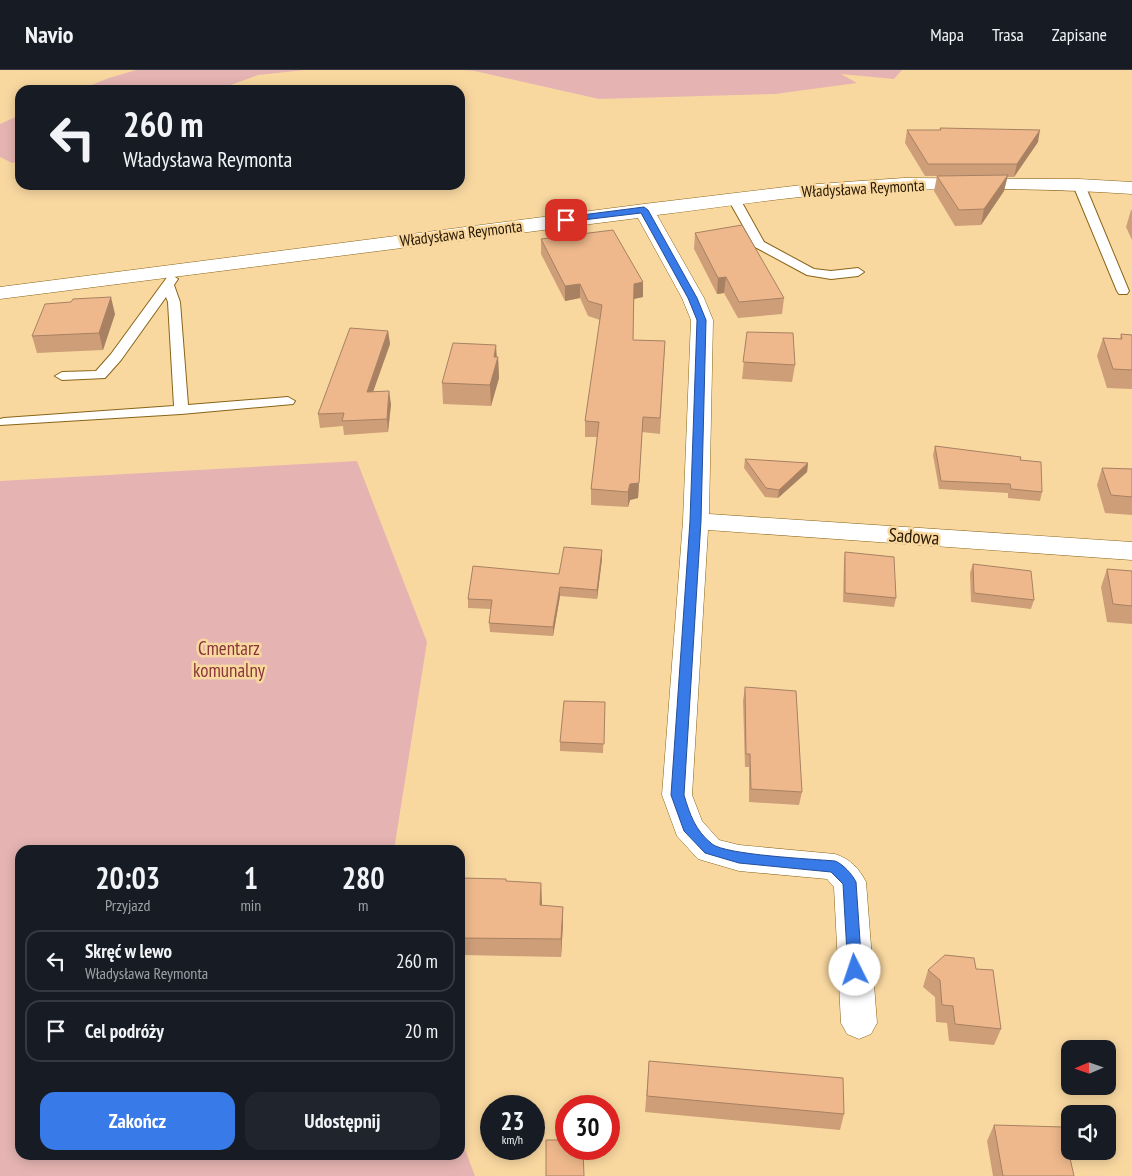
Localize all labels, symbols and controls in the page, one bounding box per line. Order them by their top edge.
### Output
text: Navio [25,19,74,50]
text: Mapa [930,23,964,46]
text: Trasa [992,23,1024,46]
text: Zapisane [1052,23,1107,46]
text: 260 m [123,101,204,147]
icon: left [40,105,105,170]
text: Władysława Reymonta [123,145,292,173]
street label: Władysława Reymonta [801,175,925,201]
pin [545,199,587,241]
icon: arrive [552,206,580,234]
street label: Władysława Reymonta [399,216,523,250]
street label: Sadowa [888,522,940,550]
park label: Cmentarz komunalny [193,636,266,682]
text: 20:03 [95,858,160,897]
text: 1 [244,858,258,897]
text: 280 [342,858,385,897]
text: Przyjazd [105,895,150,915]
text: min [240,895,261,915]
text: m [358,895,368,915]
text: Skręć w lewo [85,939,172,963]
position arrow [828,943,880,995]
icon: left [42,947,70,975]
text: 260 m [396,949,438,973]
text: Władysława Reymonta [85,963,208,983]
icon: arrive [42,1017,70,1045]
text: Cel podróży [85,1019,164,1043]
text: 20 m [405,1019,438,1043]
north arrow [1061,1040,1116,1095]
map controls [1061,1040,1116,1160]
button: Zakończ [40,1092,235,1150]
button: Udostępnij [245,1092,440,1150]
speed limit sign: 30 [555,1095,620,1160]
text: 23 [501,1105,524,1137]
button: sound [1061,1105,1116,1160]
text: km/h [502,1132,523,1147]

